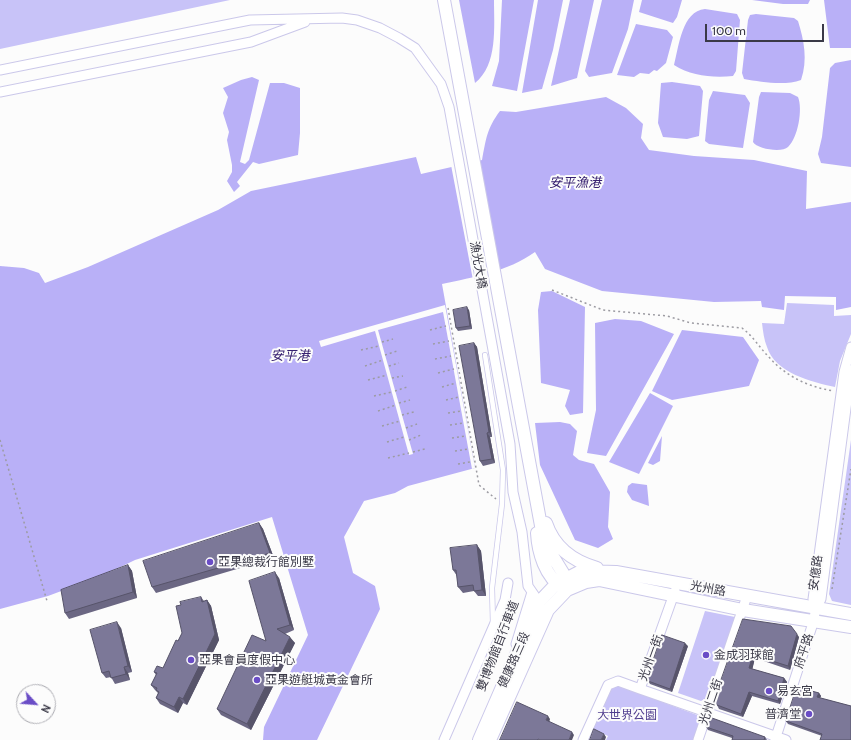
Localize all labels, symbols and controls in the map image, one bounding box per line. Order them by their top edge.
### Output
scale bar [707,16,826,42]
text: 100 m [712,23,746,38]
water label: 安平漁港 [549,175,601,191]
street label: 漁光大橋 [467,240,489,290]
water label: 安平港 [271,348,309,364]
street label: 安億路 [806,554,826,592]
place label: 亞果總裁行館別墅 [218,555,314,569]
marker: 亞果總裁行館別墅 [205,557,215,567]
street label: 光州路 [689,579,727,599]
street label: 雙博物館自行車道 [474,599,522,693]
street label: 健康路三段 [495,630,533,690]
street label: 府平路 [792,632,816,670]
street label: 光州一街 [636,633,666,683]
place label: 金成羽球館 [714,648,774,662]
marker: 金成羽球館 [701,650,711,660]
place label: 亞果會員度假中心 [199,653,295,667]
marker: 亞果會員度假中心 [186,655,196,665]
place label: 亞果遊艇城黃金會所 [265,673,373,687]
marker: 亞果遊艇城黃金會所 [252,675,262,685]
street label: 光州二街 [696,677,726,727]
north arrow [16,684,56,724]
place label: 易玄宮 [777,684,813,698]
marker: 易玄宮 [764,686,774,696]
text: N [38,702,54,715]
place label: 普濟堂 [765,707,801,721]
park label: 大世界公園 [597,708,657,722]
marker: 普濟堂 [804,709,814,719]

